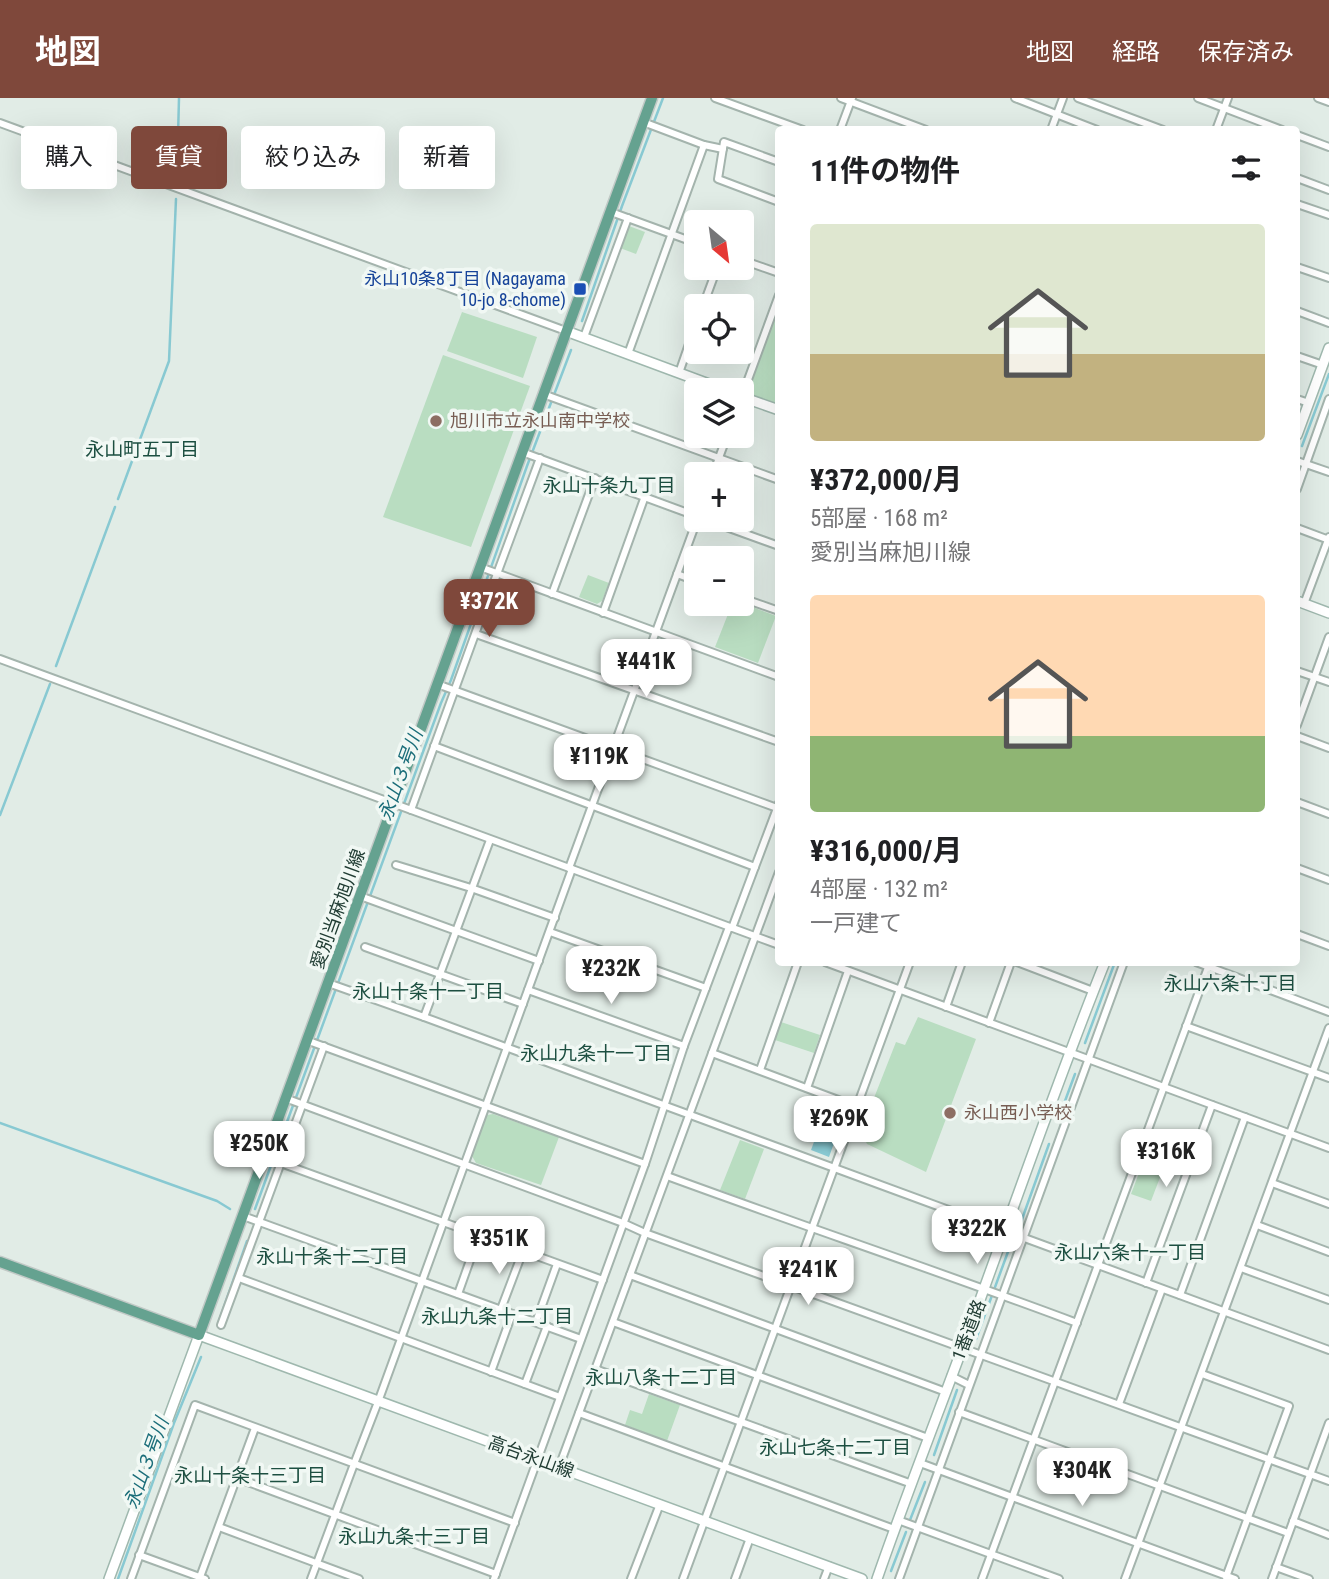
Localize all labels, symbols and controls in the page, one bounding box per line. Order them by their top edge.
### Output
text: 地図 [35,32,101,71]
text: 地図 [1026,38,1074,66]
text: 経路 [1112,38,1160,66]
text: 保存済み [1198,38,1294,66]
chip: 購入 [21,126,117,189]
chip: 賃貸 [131,126,227,189]
chip: 絞り込み [241,126,385,189]
chip: 新着 [399,126,495,189]
icon: filters [1227,149,1265,187]
text: 11件の物件 [810,153,960,188]
north arrow [684,210,754,280]
map controls [684,210,754,616]
place label: 永山10条8丁目 (Nagayama 10-jo 8-chome) [364,268,566,311]
icon: home [975,270,1101,396]
marker: 永山10条8丁目 (Nagayama 10-jo 8-chome) [572,281,588,297]
button: locate [684,294,754,364]
button: layers [684,378,754,448]
place label: 旭川市立永山南中学校 [450,410,630,431]
marker: 旭川市立永山南中学校 [428,413,444,429]
district label: 永山町五丁目 [85,438,199,461]
button: + [684,462,754,532]
text: ¥372,000/月 [810,462,963,497]
district label: 永山十条九丁目 [542,474,676,497]
text: 5部屋 · 168 m² [810,505,948,532]
text: 愛別当麻旭川線 [810,539,971,566]
button: − [684,546,754,616]
pin: ¥372K [440,580,538,639]
text: ¥372K [460,588,518,615]
pin: ¥441K [597,640,695,699]
icon: home [975,641,1101,767]
text: ¥441K [617,648,675,675]
water label: 永山３号川 [373,725,428,824]
pin: ¥119K [550,734,648,794]
text: ¥119K [570,743,628,770]
text: ¥316,000/月 [810,833,963,868]
street label: 愛別当麻旭川線 [306,846,369,972]
text: 4部屋 · 132 m² [810,876,948,903]
text: 一戸建て [810,910,902,937]
pin: ¥232K [562,946,660,1006]
text: ¥232K [582,955,640,982]
district label: 永山六条十丁目 [1163,972,1297,995]
district label: 永山十条十一丁目 [352,980,504,1003]
district label: 永山九条十一丁目 [520,1042,672,1065]
pin: ¥269K [790,1096,888,1156]
place label: 永山西小学校 [964,1102,1072,1123]
text: ¥269K [810,1105,868,1132]
marker: 永山西小学校 [942,1105,958,1121]
pin: ¥250K [210,1122,308,1181]
text: ¥250K [230,1130,288,1157]
pin: ¥316K [1117,1130,1215,1189]
text: ¥316K [1137,1138,1195,1165]
pin: ¥322K [928,1206,1026,1266]
text: ¥322K [948,1215,1006,1242]
pin: ¥351K [450,1216,548,1276]
text: ¥351K [470,1225,528,1252]
district label: 永山六条十一丁目 [1054,1241,1206,1264]
district label: 永山十条十二丁目 [256,1245,408,1268]
pin: ¥241K [759,1248,857,1307]
text: ¥241K [779,1256,837,1283]
street label: 1番道路 [947,1297,990,1363]
district label: 永山九条十二丁目 [421,1305,573,1328]
district label: 永山八条十二丁目 [585,1366,737,1389]
water label: 永山３号川 [119,1413,174,1512]
street label: 高台永山線 [485,1431,577,1482]
district label: 永山七条十二丁目 [759,1436,911,1459]
pin: ¥304K [1033,1448,1131,1508]
text: ¥304K [1053,1457,1111,1484]
district label: 永山十条十三丁目 [174,1464,326,1487]
district label: 永山九条十三丁目 [338,1525,490,1548]

